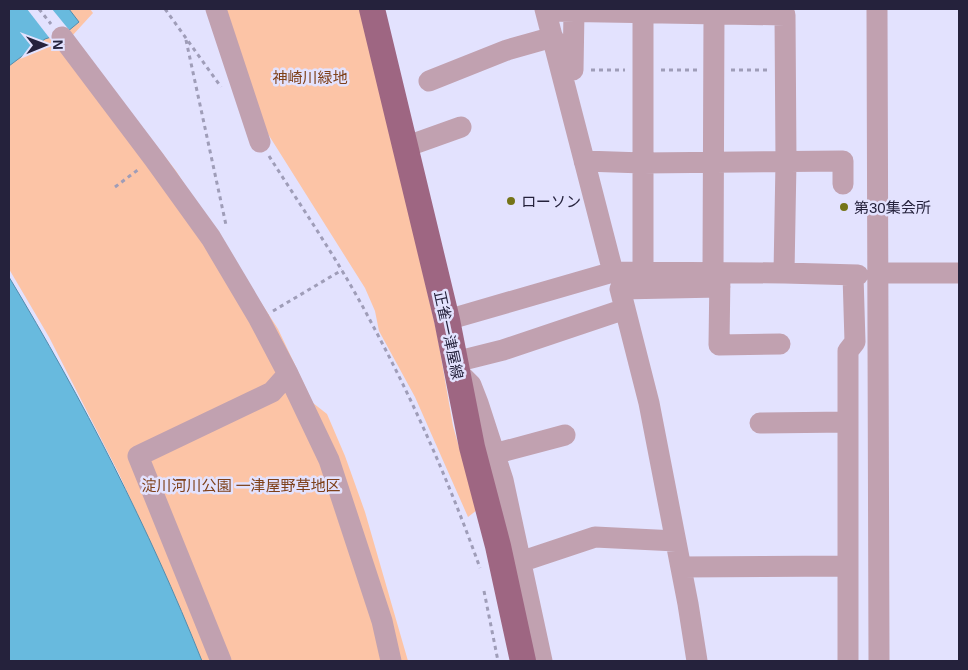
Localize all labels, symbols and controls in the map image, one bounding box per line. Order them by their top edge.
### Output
north arrow [20,20,70,70]
text: N [50,40,66,50]
park label: 神崎川緑地 [272,69,348,86]
place label: ローソン [521,193,581,210]
marker: ローソン [505,195,517,207]
place label: 第30集会所 [854,199,931,216]
marker: 第30集会所 [838,201,850,213]
street label: 正雀一津屋線 [431,289,467,381]
park label: 淀川河川公園 一津屋野草地区 [141,477,341,494]

